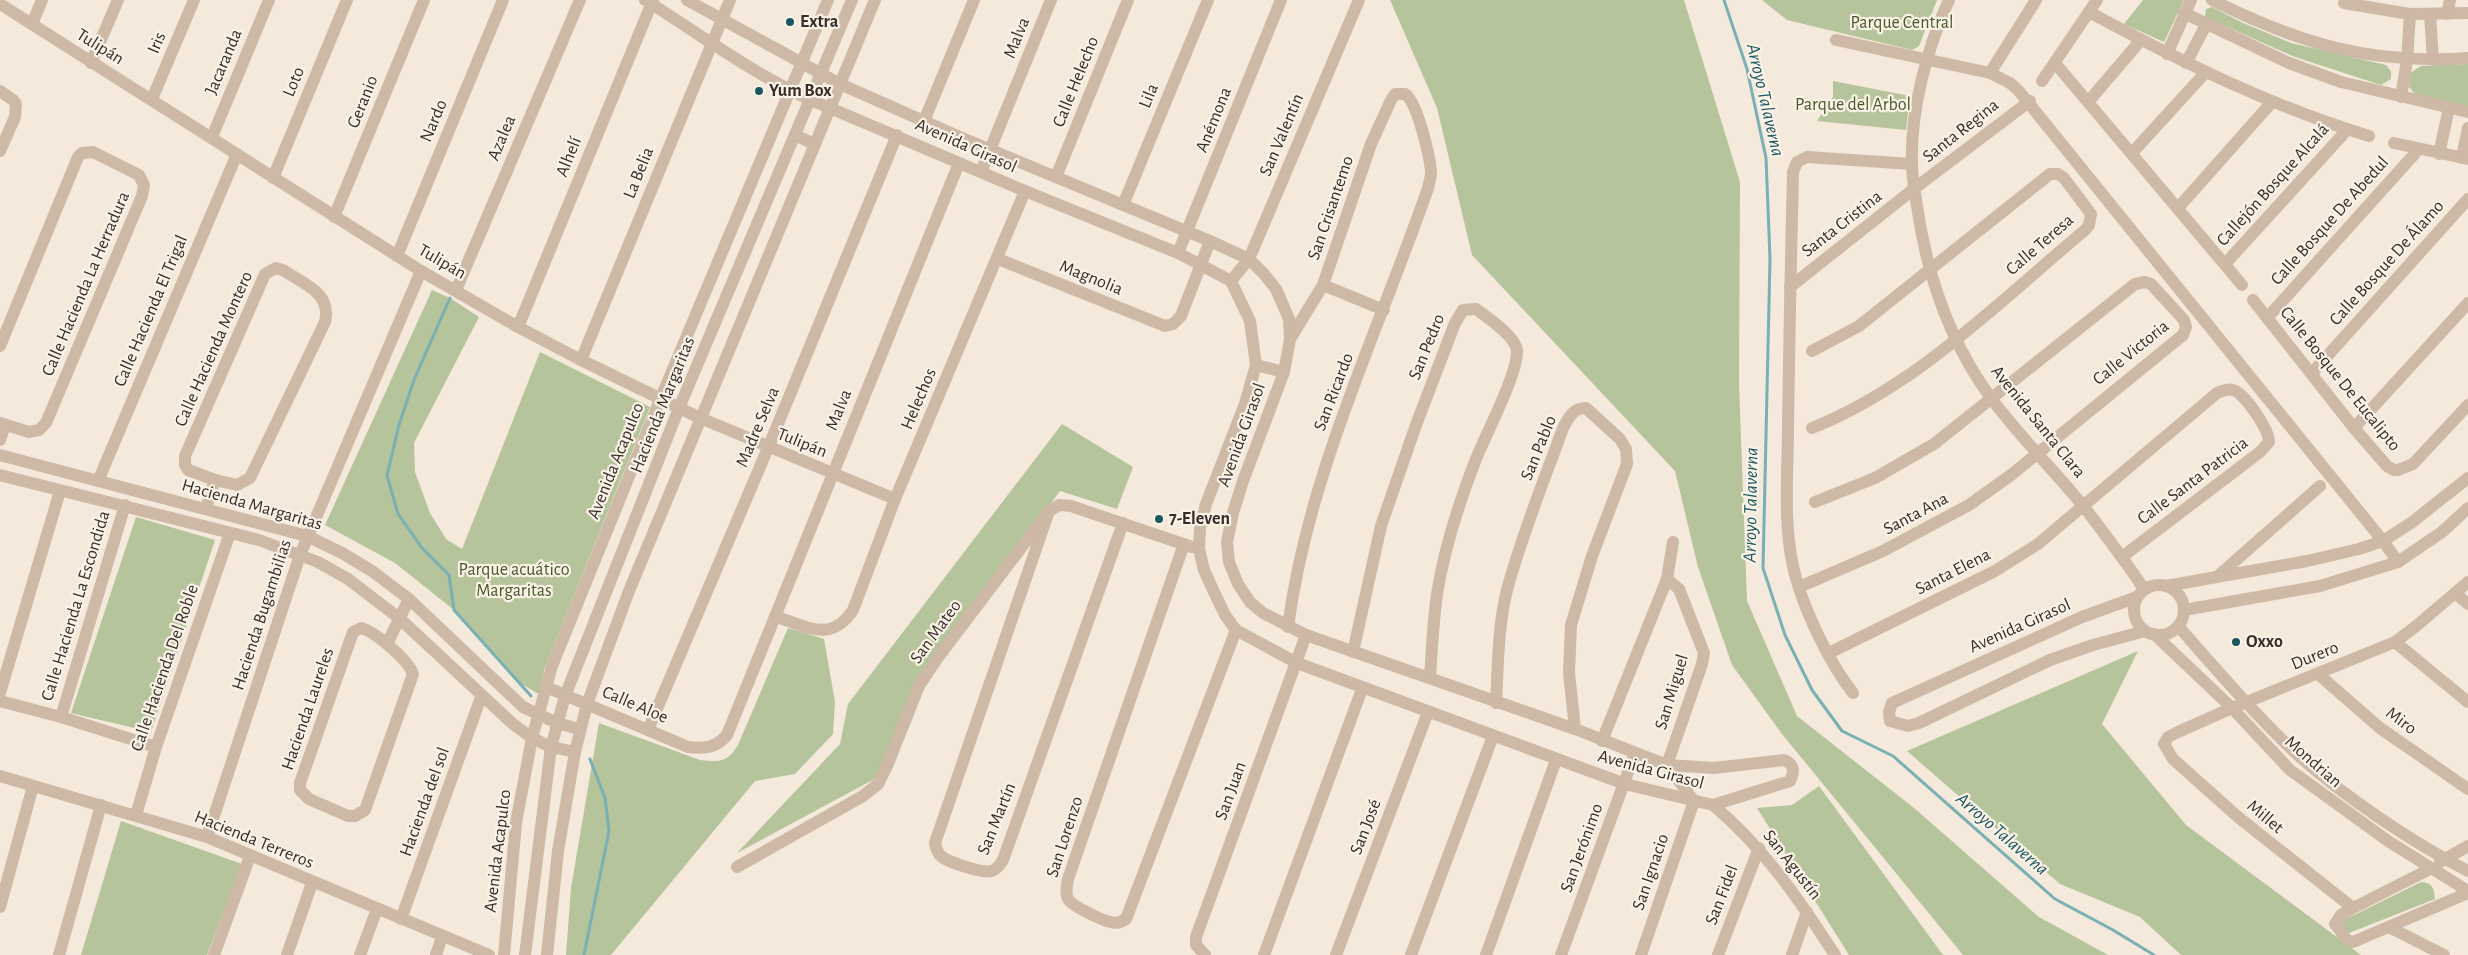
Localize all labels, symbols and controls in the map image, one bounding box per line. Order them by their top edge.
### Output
place label: Extra [800,13,839,31]
park label: Parque Central [1850,14,1954,32]
street label: Malva [1001,15,1033,61]
marker: Extra [784,16,796,28]
street label: Tulipán [73,26,127,68]
street label: Jacaranda [202,27,246,97]
street label: Iris [145,30,169,56]
street label: Calle Helecho [1050,34,1102,130]
water label: Arroyo Talaverna [1743,41,1787,158]
street label: Loto [280,64,308,100]
street label: Geranio [344,73,382,131]
street label: Lila [1136,81,1162,111]
place label: Yum Box [769,82,832,100]
marker: Yum Box [753,85,765,97]
street label: Anémona [1193,85,1235,155]
street label: San Valentín [1257,91,1307,179]
park label: Parque del Arbol [1795,96,1911,114]
street label: Santa Regina [1920,96,2002,166]
street label: Nardo [417,97,451,145]
street label: Azalea [484,113,520,163]
street label: Avenida Girasol [913,116,1019,176]
street label: Callejón Bosque Alcalá [2214,120,2332,250]
street label: Alhelí [553,134,585,180]
street label: La Belia [621,145,657,201]
street label: San Crisantemo [1305,153,1357,262]
street label: Calle Bosque De Abedul [2268,153,2392,289]
street label: Santa Cristina [1799,187,1885,261]
street label: Calle Hacienda La Herradura [39,189,133,379]
street label: Calle Bosque De Álamo [2324,195,2448,329]
street label: Calle Teresa [2003,211,2077,279]
street label: Calle Hacienda El Trigal [111,233,191,389]
street label: Tulipán [415,241,469,283]
street label: Magnolia [1057,257,1125,299]
street label: Calle Hacienda Montero [172,269,256,429]
street label: Calle Bosque De Eucalipto [2276,303,2404,455]
street label: San Pedro [1406,311,1448,383]
street label: Calle Victoria [2090,317,2172,389]
street label: Hacienda Margaritas [627,334,699,476]
street label: San Ricardo [1311,350,1357,433]
street label: Avenida Santa Clara [1987,363,2089,481]
street label: Helechos [898,366,940,432]
street label: Avenida Girasol [1215,381,1269,489]
street label: Madre Selva [733,384,783,470]
street label: Malva [823,387,855,433]
street label: Avenida Acapulco [584,400,648,522]
street label: San Pablo [1518,413,1560,483]
street label: Tulipán [774,425,830,461]
street label: Calle Santa Patricia [2134,434,2252,528]
water label: Arroyo Talaverna [1740,447,1762,564]
street label: Hacienda Margaritas [180,476,324,534]
street label: Santa Ana [1881,490,1951,538]
street label: Calle Hacienda La Escondida [38,509,114,703]
place label: 7-Eleven [1169,510,1230,528]
marker: 7-Eleven [1153,513,1165,525]
street label: Hacienda Bugambilias [229,538,295,692]
street label: Santa Elena [1913,545,1993,599]
park label: Parque acuático Margaritas [458,561,570,600]
street label: Calle Hacienda Del Roble [128,582,202,754]
street label: Avenida Girasol [1967,596,2073,656]
street label: San Mateo [907,597,965,667]
place label: Oxxo [2246,633,2283,651]
marker: Oxxo [2230,636,2242,648]
street label: Durero [2289,638,2341,674]
street label: Hacienda Laureles [279,646,337,772]
street label: San Miguel [1652,652,1692,732]
street label: Calle Aloe [599,683,671,727]
street label: Miro [2382,704,2420,738]
street label: Mondrian [2281,733,2345,791]
street label: Hacienda del sol [397,745,453,859]
street label: Avenida Girasol [1596,747,1706,793]
street label: San Juan [1212,759,1250,823]
street label: San Martín [974,780,1020,858]
street label: Avenida Acapulco [482,788,514,913]
water label: Arroyo Talaverna [1952,788,2052,879]
street label: San Lorenzo [1043,794,1087,880]
street label: San José [1347,797,1385,857]
street label: Millet [2243,797,2287,837]
street label: San Jerónimo [1558,801,1606,895]
street label: Hacienda Terreros [192,808,316,872]
street label: San Agustín [1759,827,1825,903]
street label: San Ignacio [1630,831,1672,912]
street label: San Fidel [1702,862,1742,928]

